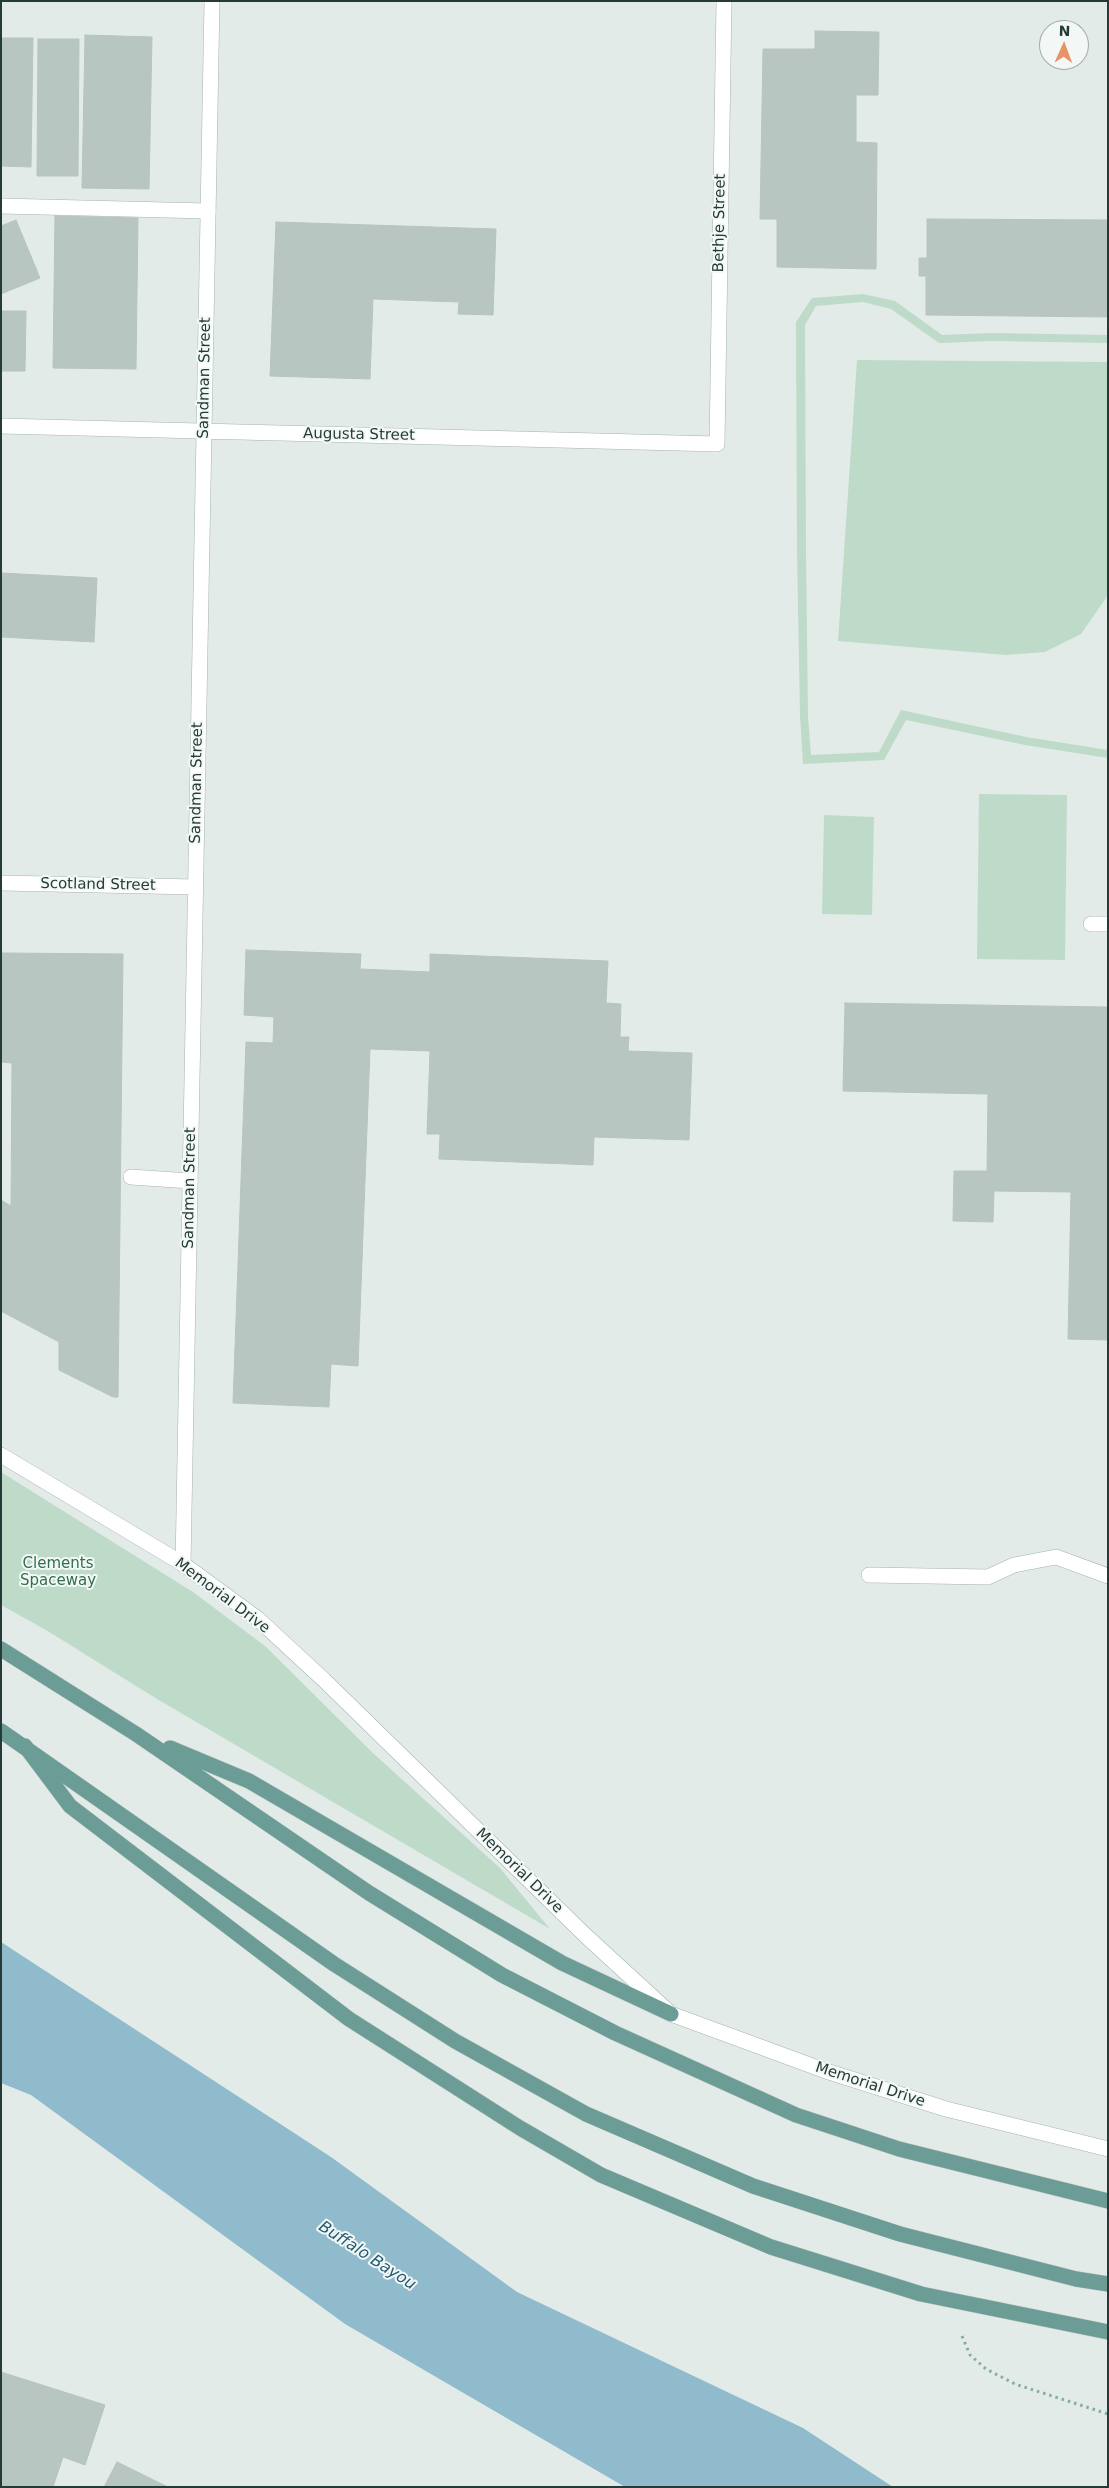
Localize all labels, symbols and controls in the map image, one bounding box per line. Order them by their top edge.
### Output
north arrow [1039,20,1089,70]
text: N [1058,23,1071,39]
street label: Bethje Street [710,174,730,272]
street label: Sandman Street [195,317,215,439]
street label: Augusta Street [303,425,415,445]
street label: Sandman Street [187,722,207,844]
street label: Scotland Street [40,875,156,895]
street label: Sandman Street [180,1127,200,1249]
street label: Memorial Drive [171,1554,273,1638]
park label: Clements Spaceway [20,1555,96,1590]
street label: Memorial Drive [472,1825,566,1917]
street label: Memorial Drive [813,2059,927,2111]
water label: Buffalo Bayou [315,2217,419,2295]

